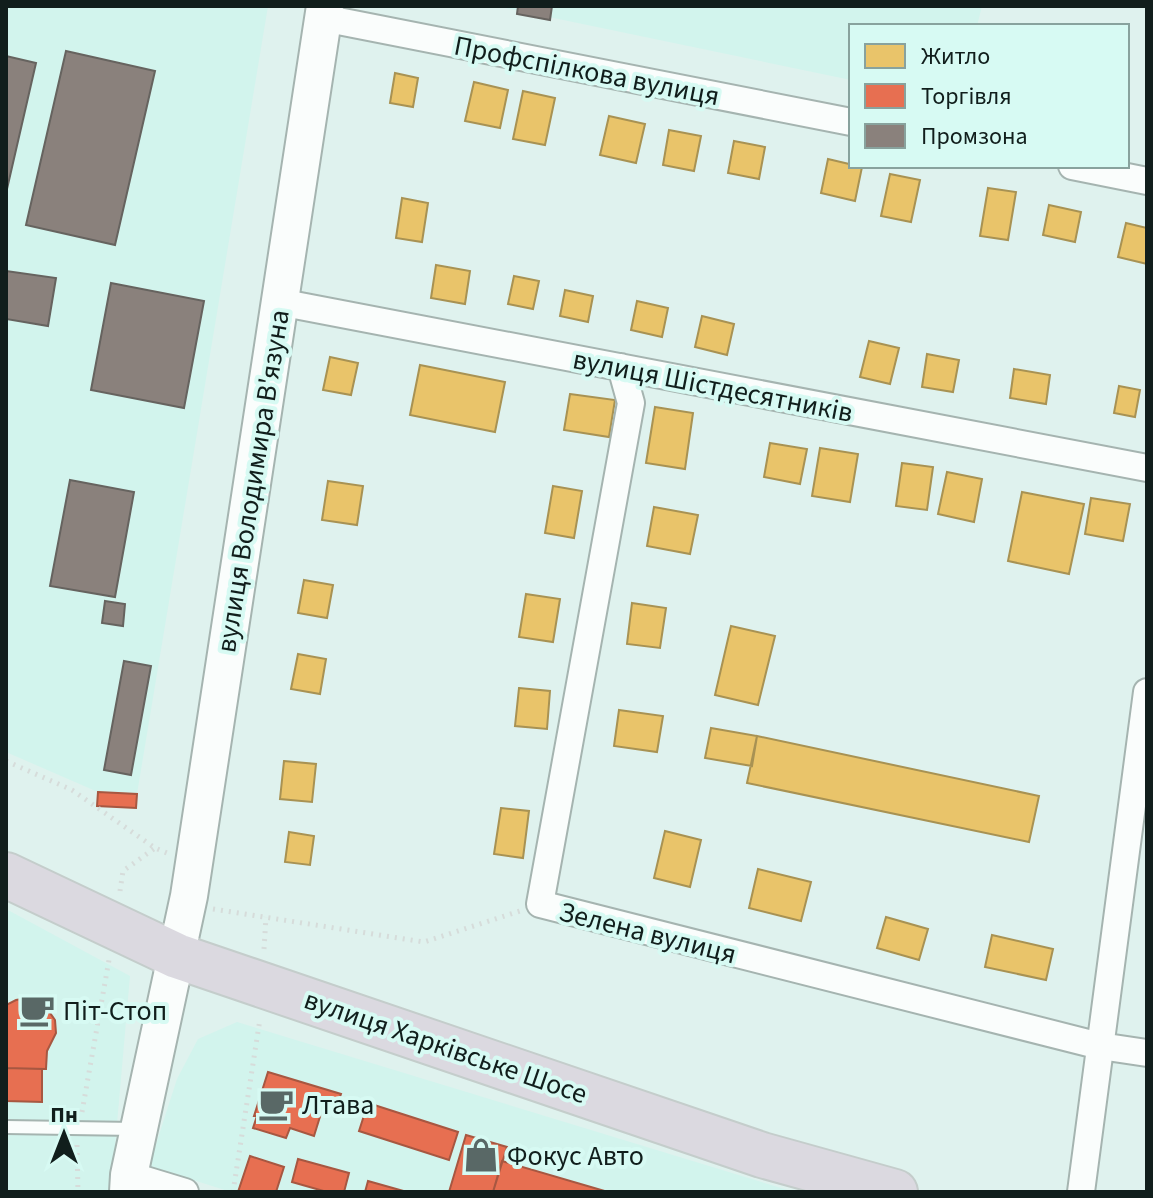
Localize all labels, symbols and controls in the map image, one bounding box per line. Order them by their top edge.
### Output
legend [849,24,1129,168]
street label: Профспілкова вулиця [451,26,723,116]
text: Житло [921,39,990,74]
text: Торгівля [921,79,1012,114]
text: Промзона [921,119,1028,154]
street label: вулиця Володимира В'язуна [206,307,300,656]
street label: вулиця Шістдесятників [569,339,856,433]
street label: Зелена вулиця [555,892,741,974]
street label: вулиця Харківське Шосе [299,980,593,1114]
cafe icon: Піт-Стоп [18,991,56,1029]
place label: Піт-Стоп [63,991,167,1031]
cafe icon: Лтава [257,1085,295,1123]
place label: Лтава [302,1085,374,1125]
north arrow [24,1094,104,1174]
text: Пн [50,1099,78,1131]
shop icon: Фокус Авто [462,1136,500,1174]
place label: Фокус Авто [507,1136,644,1176]

